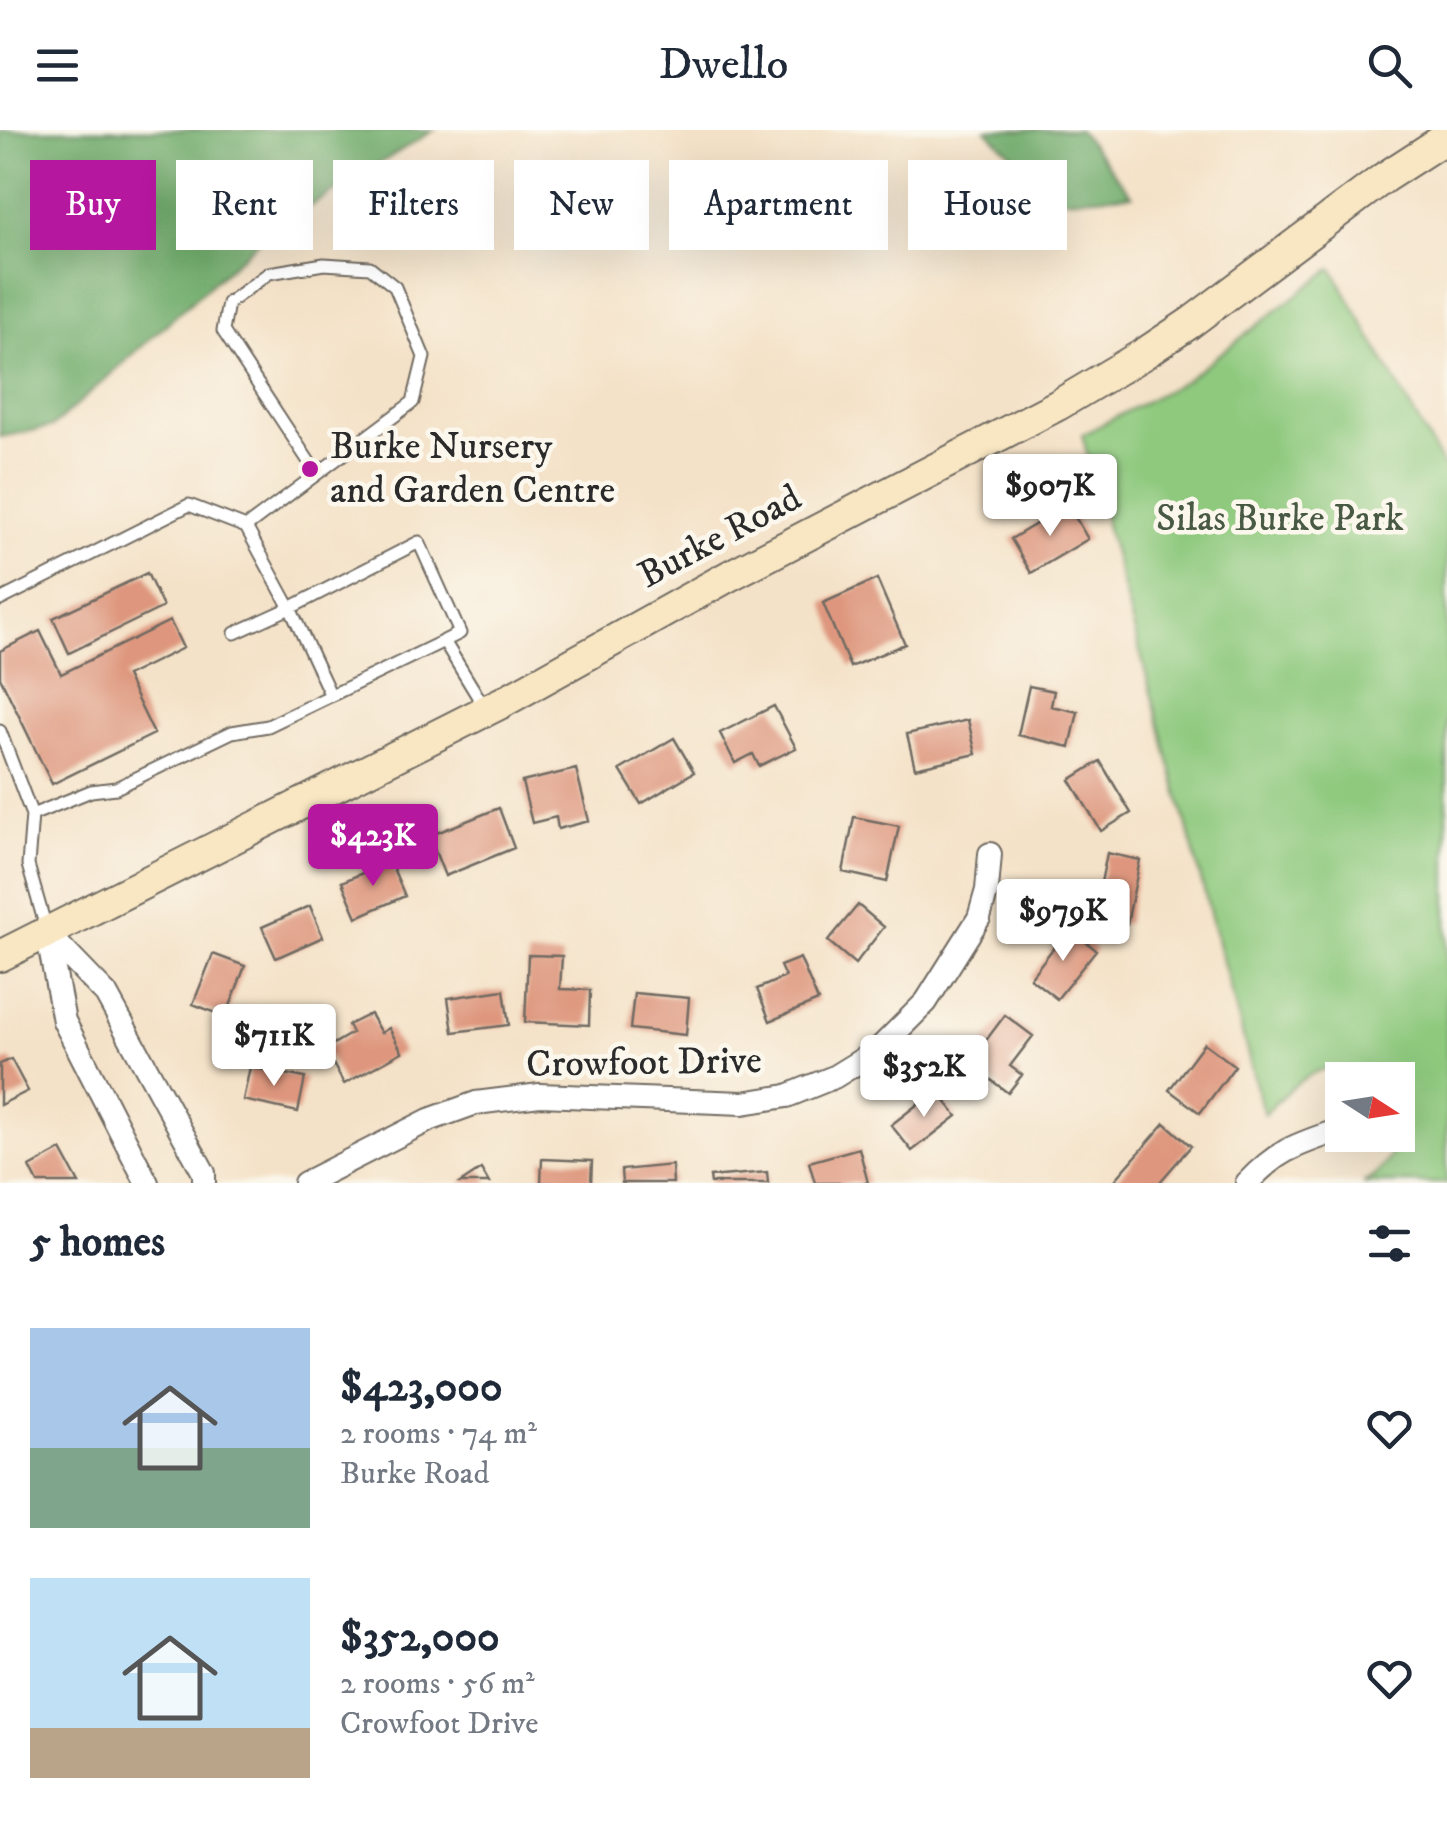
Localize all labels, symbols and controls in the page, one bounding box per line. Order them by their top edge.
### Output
text: Dwello [659,37,788,93]
icon: menu [30,38,85,93]
icon: search [1362,38,1417,93]
chip: Buy [30,160,156,250]
chip: Rent [176,160,313,250]
chip: Filters [333,160,494,250]
chip: New [514,160,649,250]
chip: Apartment [669,160,888,250]
chip: House [908,160,1067,250]
place label: Burke Nursery and Garden Centre [330,423,615,515]
pin: $907K [980,454,1120,539]
marker: Burke Nursery and Garden Centre [299,458,321,480]
text: $907K [1005,466,1095,506]
street label: Burke Road [630,474,810,600]
park label: Silas Burke Park [1156,495,1404,543]
pin: $423K [303,804,443,889]
text: $423K [330,816,416,856]
pin: $979K [993,879,1133,964]
text: $979K [1019,891,1107,931]
pin: $711K [204,1004,344,1089]
text: $711K [234,1016,314,1056]
pin: $352K [854,1035,994,1120]
street label: Crowfoot Drive [526,1037,762,1089]
text: $352K [882,1047,966,1087]
north arrow [1325,1062,1415,1152]
map controls [1325,1062,1415,1152]
icon: filters [1362,1216,1417,1271]
text: 5 homes [30,1217,165,1269]
text: $423,000 [340,1362,503,1414]
icon: home [110,1368,230,1488]
icon: heart [1362,1401,1417,1456]
text: 2 rooms · 74 m² [340,1414,537,1454]
text: Burke Road [340,1454,489,1494]
text: $352,000 [340,1612,500,1664]
icon: home [110,1618,230,1738]
icon: heart [1362,1651,1417,1706]
text: 2 rooms · 56 m² [340,1664,535,1704]
text: Crowfoot Drive [340,1704,539,1744]

